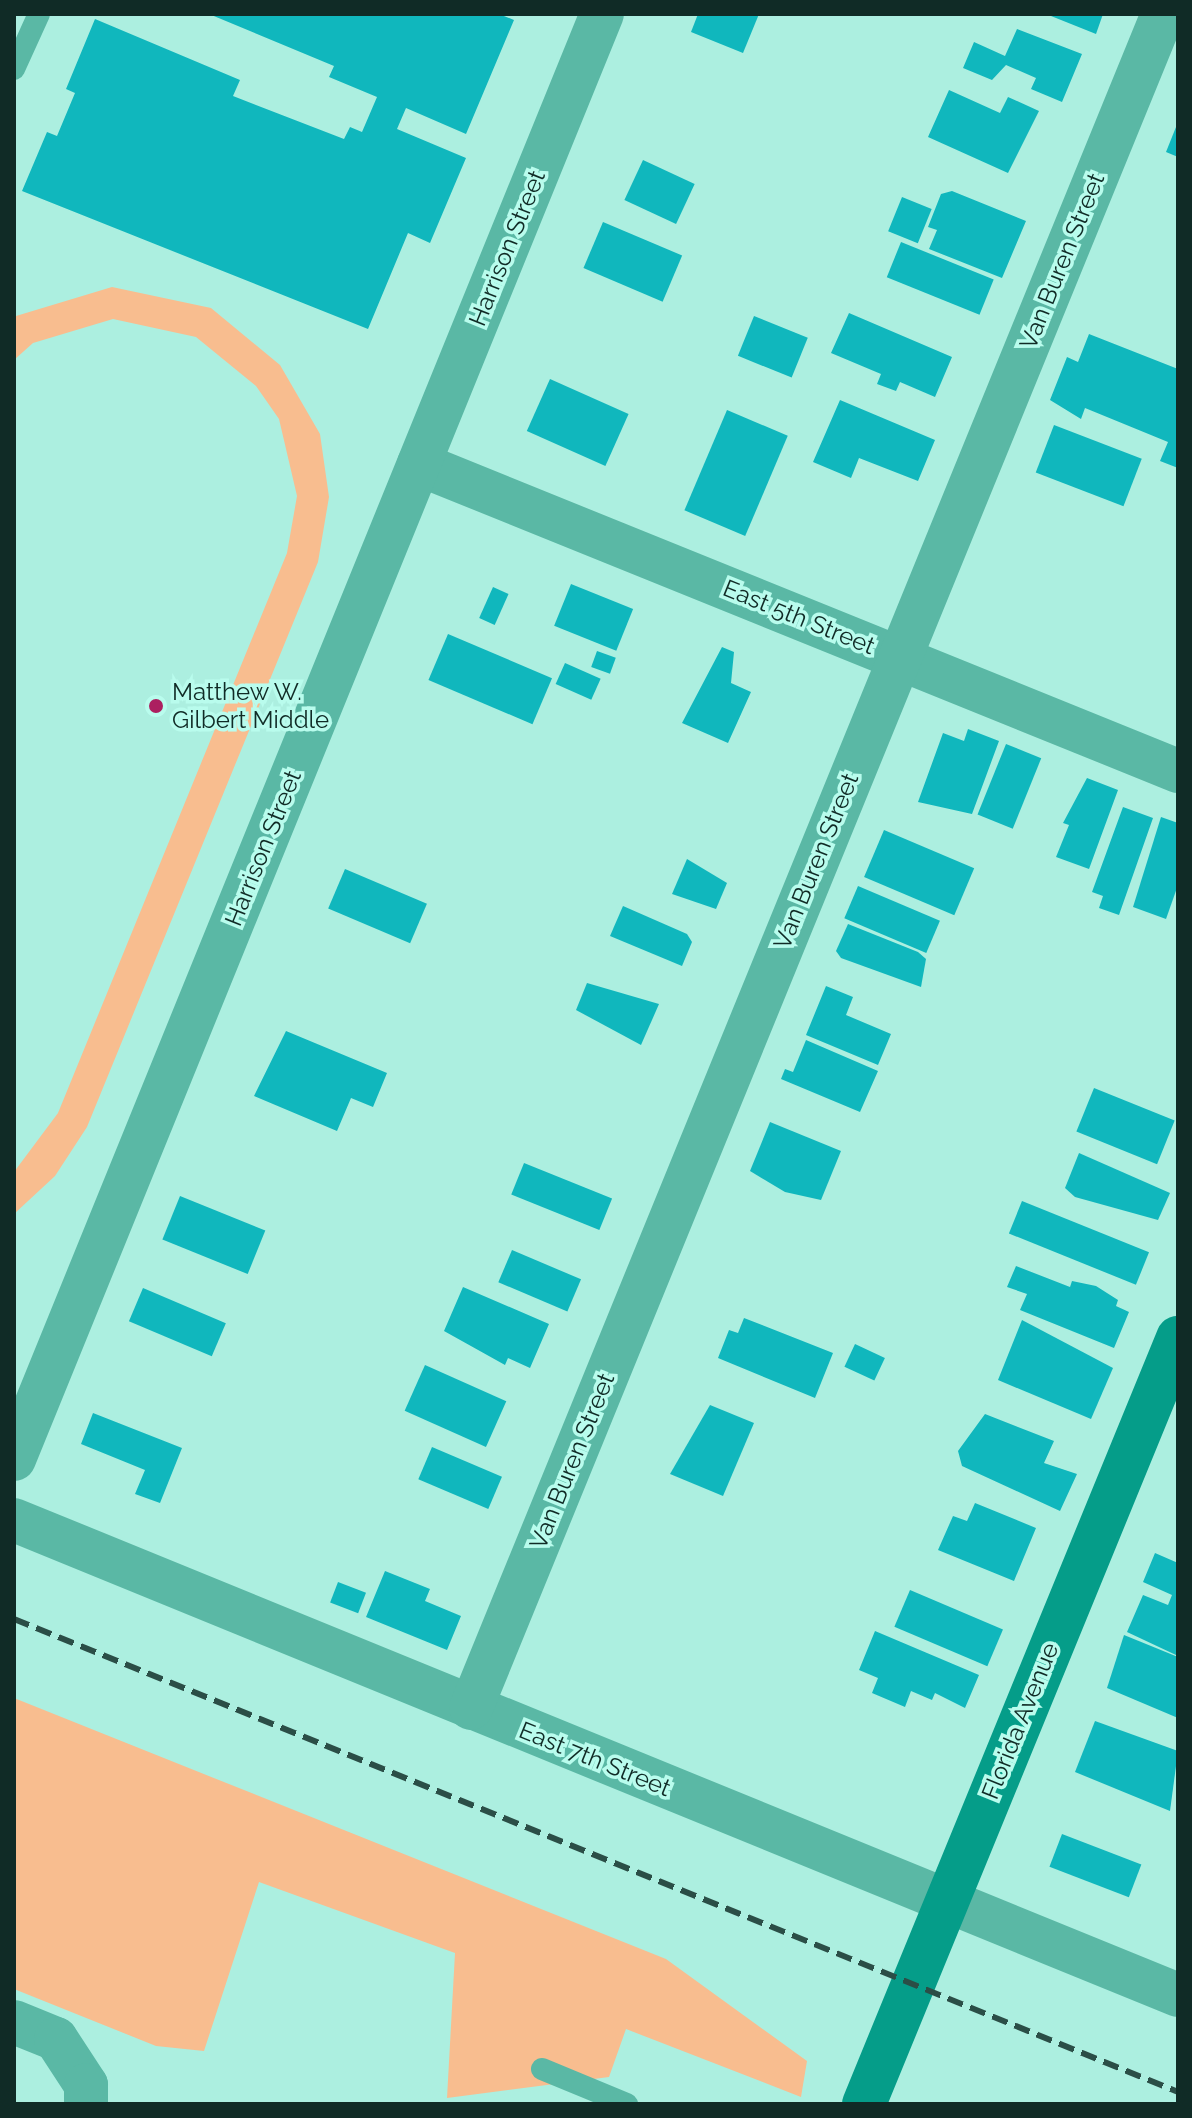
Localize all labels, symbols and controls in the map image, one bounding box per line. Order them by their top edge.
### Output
street label: Harrison Street [463,166,551,330]
street label: Van Buren Street [1014,169,1110,353]
street label: East 5th Street [719,573,879,661]
place label: Matthew W. Gilbert Middle [172,678,329,734]
marker: Matthew W. Gilbert Middle [147,697,165,715]
street label: Harrison Street [219,766,307,930]
street label: Van Buren Street [768,769,864,953]
street label: Van Buren Street [524,1369,620,1553]
street label: Florida Avenue [975,1638,1065,1804]
street label: East 7th Street [515,1716,675,1802]

